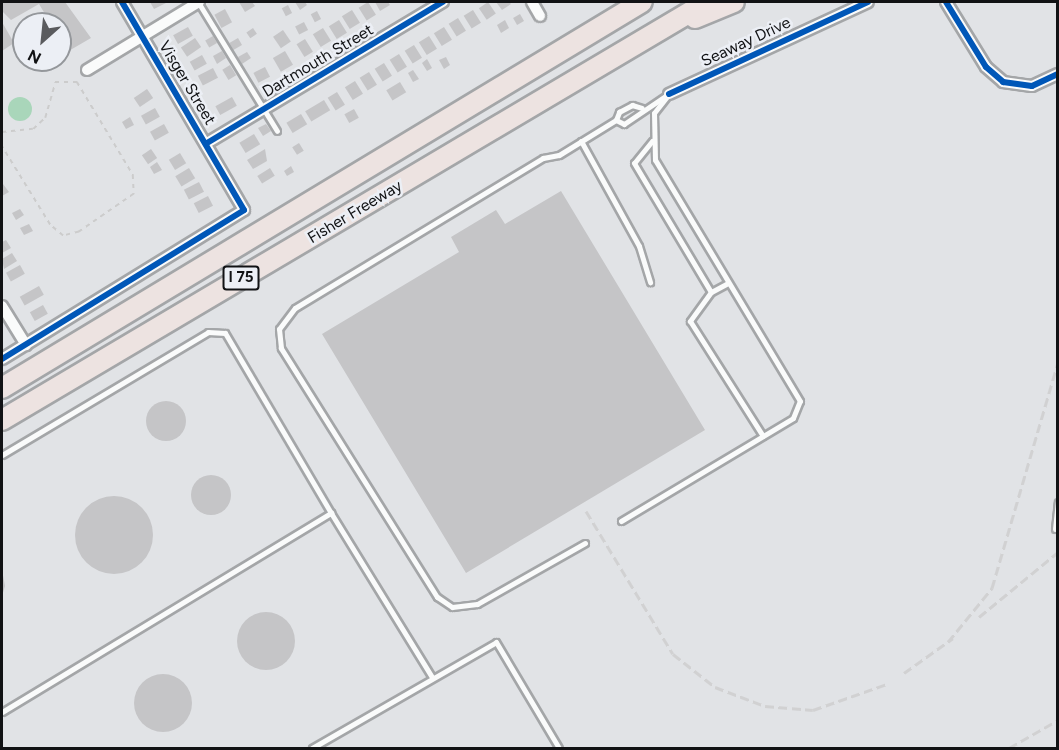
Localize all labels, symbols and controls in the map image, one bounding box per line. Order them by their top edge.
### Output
north arrow [12,12,72,72]
street label: Seaway Drive [698,13,794,71]
street label: Dartmouth Street [259,20,377,102]
street label: Visger Street [154,38,220,128]
text: N [25,45,44,68]
street label: Fisher Freeway [304,176,406,248]
road number: I 75 [222,266,260,290]

